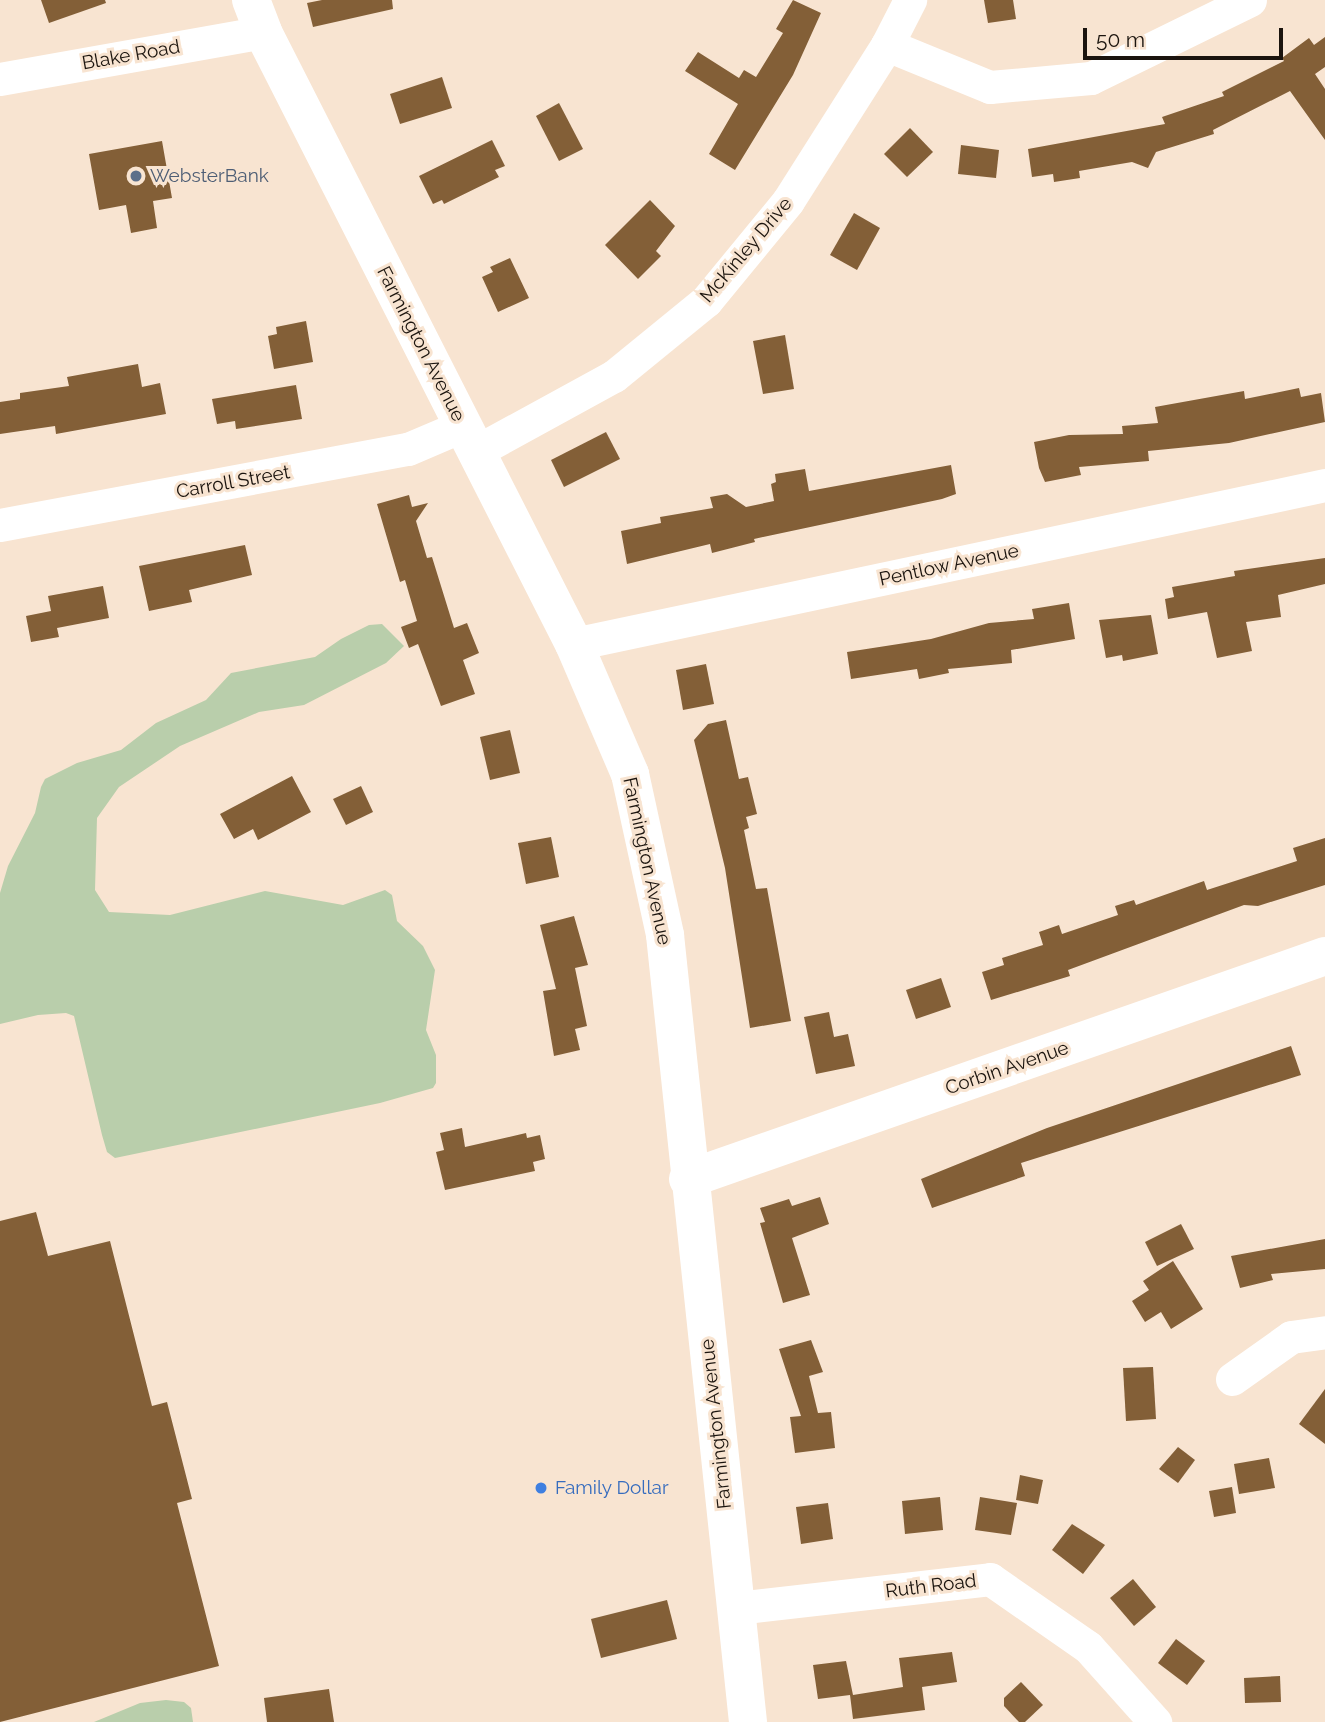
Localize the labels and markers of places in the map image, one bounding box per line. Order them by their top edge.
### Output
place label: WebsterBank [150,165,269,187]
marker: WebsterBank [128,168,144,184]
place label: Family Dollar [555,1477,669,1499]
marker: Family Dollar [533,1480,549,1496]

